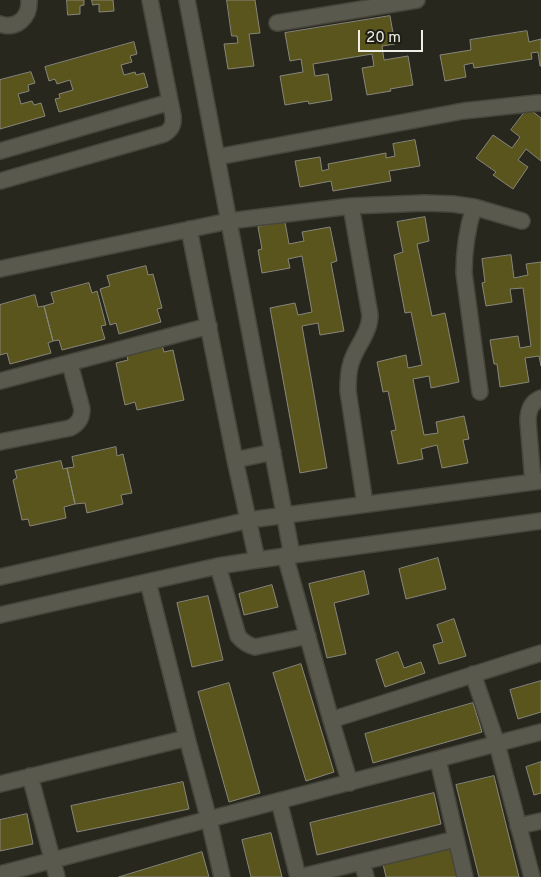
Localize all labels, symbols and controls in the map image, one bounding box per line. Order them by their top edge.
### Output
scale bar [361,20,426,52]
text: 20 m [366,29,401,48]

